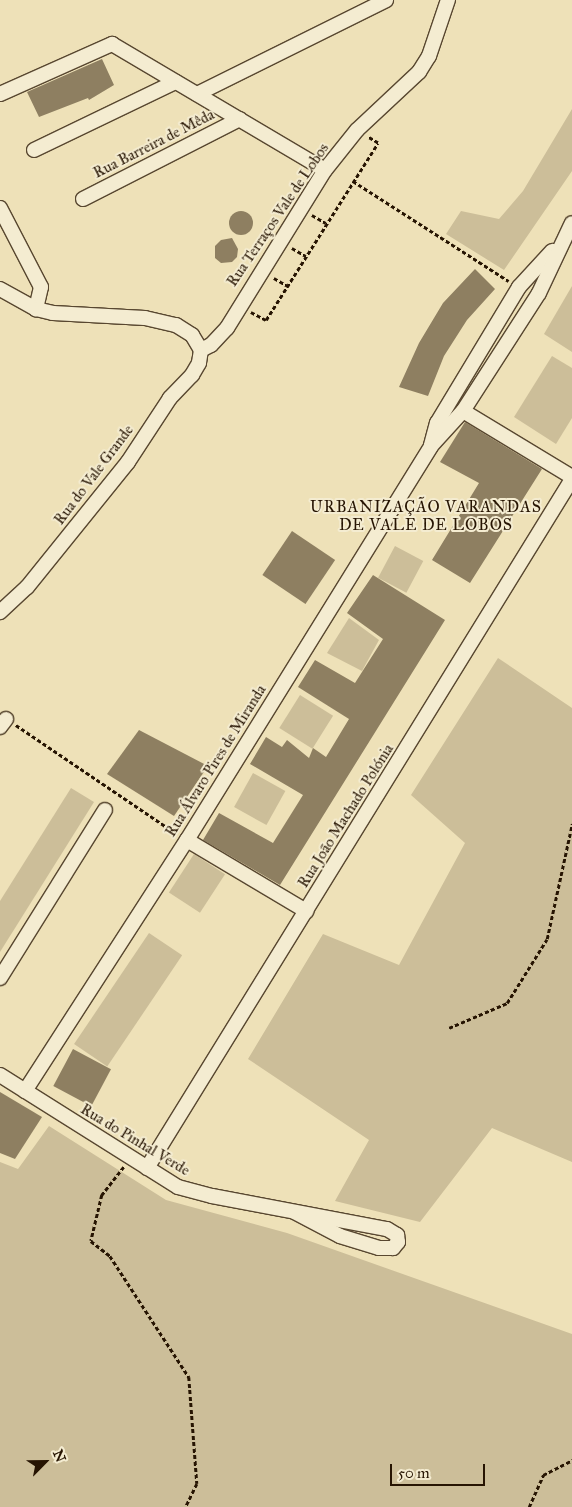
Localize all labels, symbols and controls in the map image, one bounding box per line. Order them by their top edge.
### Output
street label: Rua Barreira de Mêda [90,106,218,182]
street label: Rua Terraços Vale de Lobos [223,140,333,290]
street label: Rua do Vale Grande [51,422,137,528]
district label: URBANIZAÇÃO VARANDAS DE VALE DE LOBOS [308,497,544,535]
street label: Rua Álvaro Pires de Miranda [162,682,270,840]
street label: Rua João Machado Polónia [294,741,398,891]
street label: Rua do Pinhal Verde [77,1100,193,1180]
north arrow [20,1437,70,1487]
text: N [49,1447,69,1465]
scale bar [392,1454,487,1486]
text: 50 m [398,1464,430,1482]

